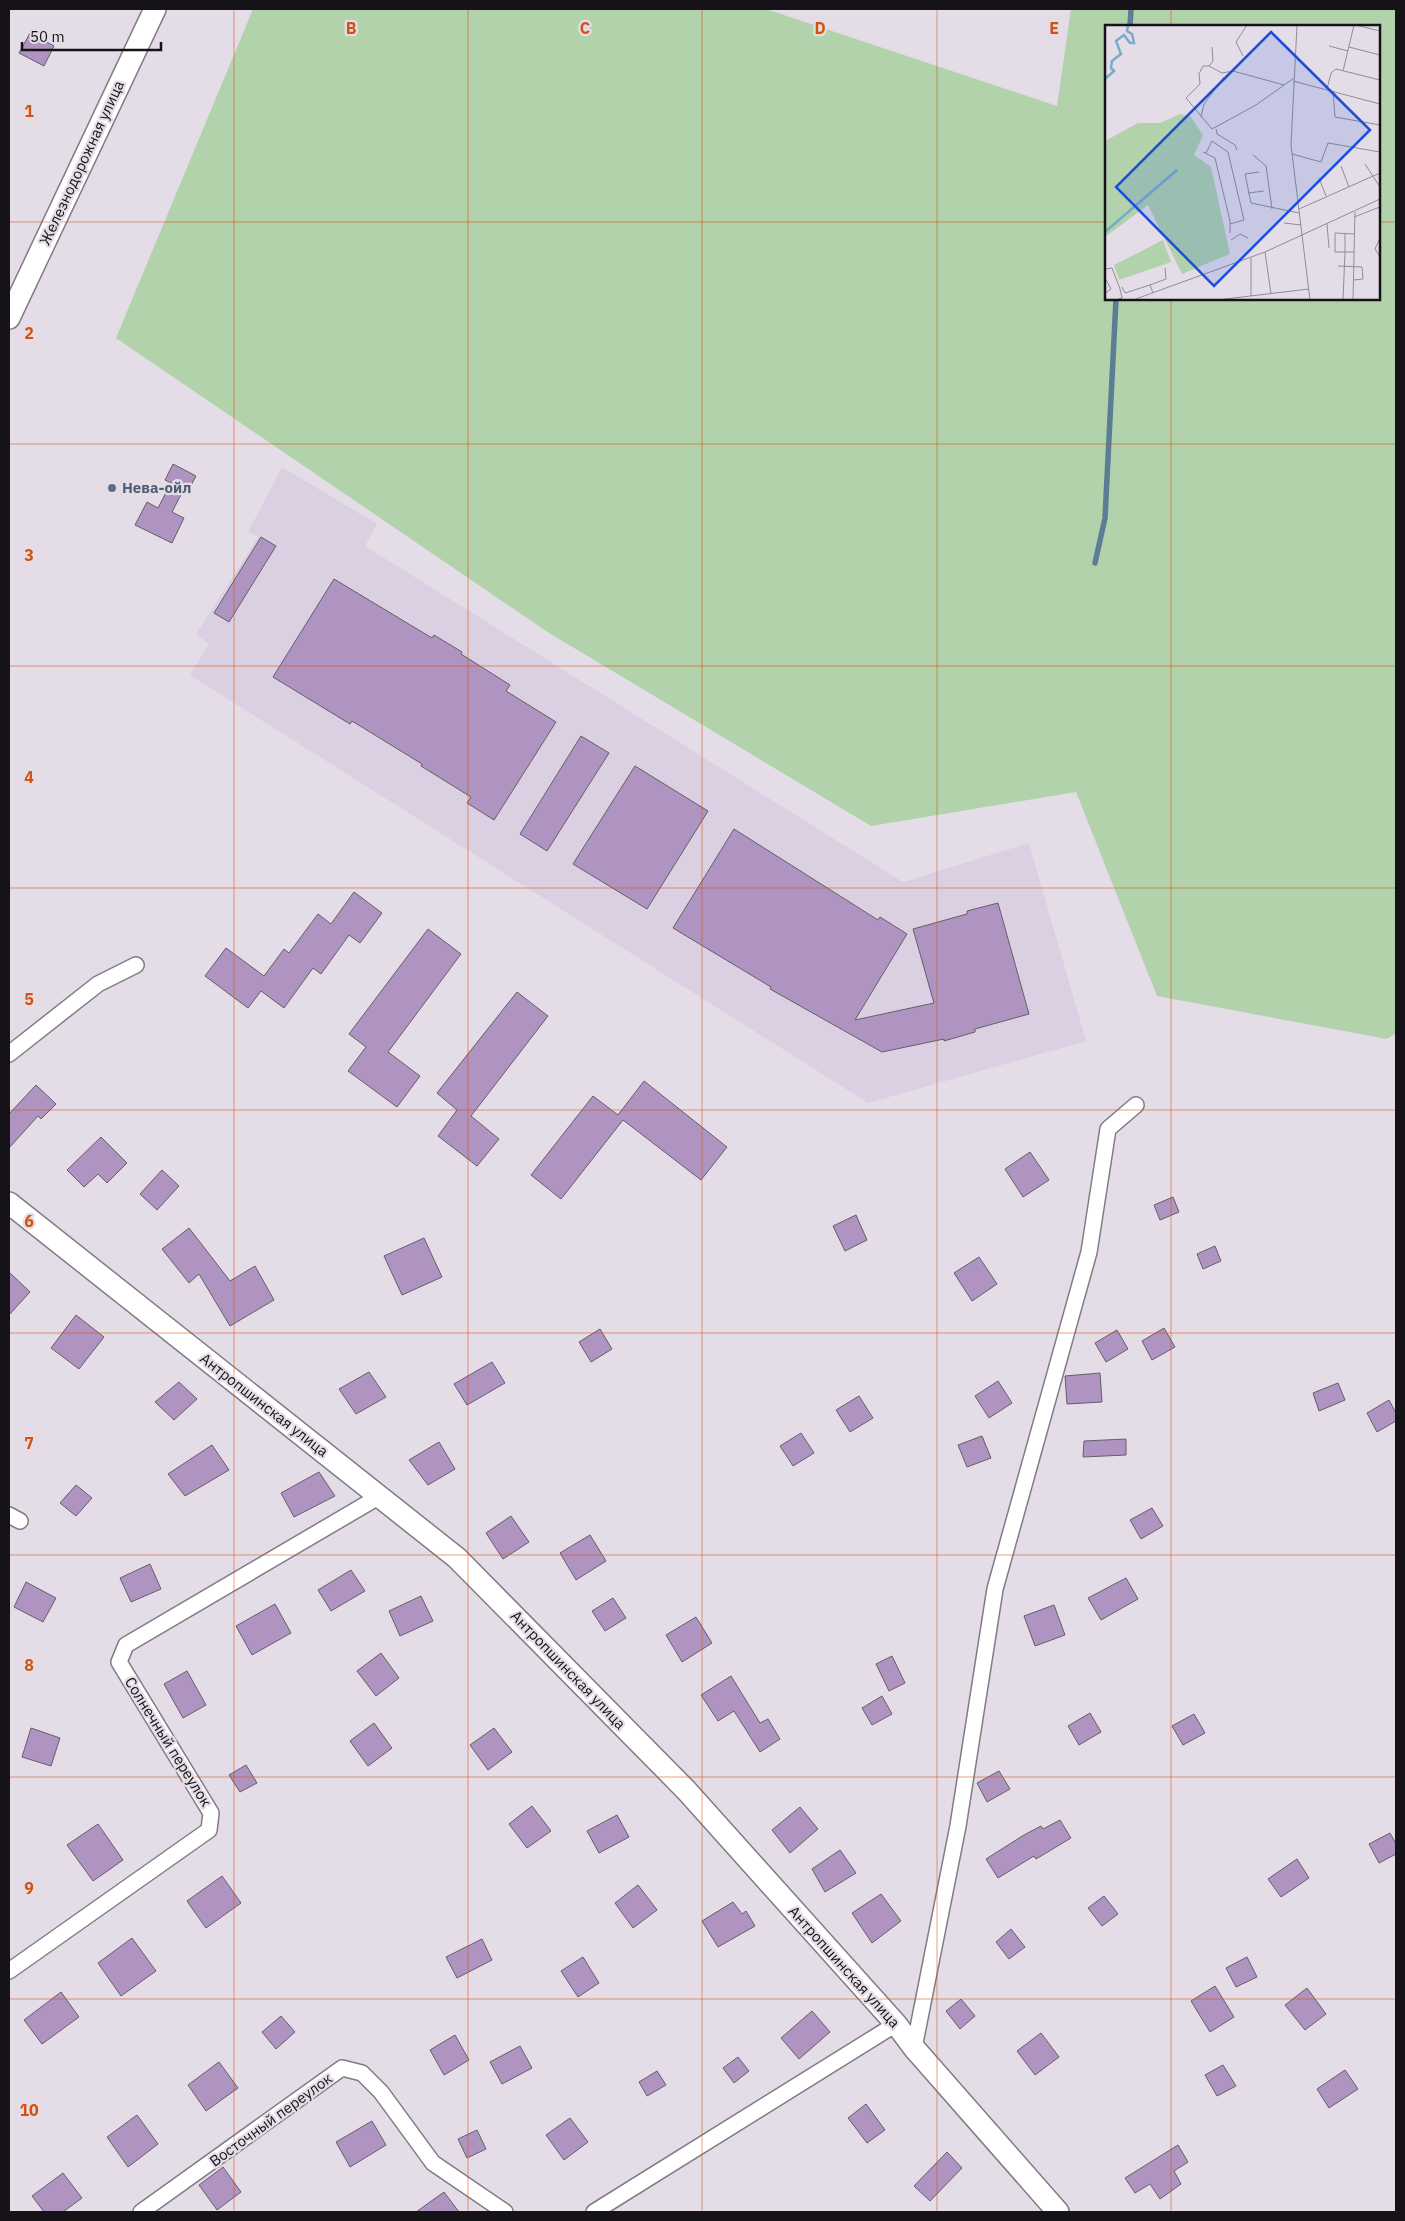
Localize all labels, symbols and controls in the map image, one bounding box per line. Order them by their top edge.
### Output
text: B [346,18,357,38]
text: C [580,18,590,38]
text: D [814,18,826,38]
text: E [1049,18,1059,38]
scale bar [22,20,161,52]
inset map [1105,25,1380,300]
text: 50 m [30,27,65,46]
street label: Железнодорожная улица [35,77,128,248]
text: 1 [24,101,34,121]
text: 2 [24,323,34,343]
place label: Нева-ойл [122,478,191,497]
marker: Нева-ойл [106,482,118,494]
text: 3 [24,545,34,565]
text: 4 [24,767,34,787]
text: 5 [24,989,34,1009]
text: 6 [24,1211,34,1231]
street label: Антропшинская улица [196,1349,332,1461]
text: 7 [24,1433,34,1453]
street label: Антропшинская улица [507,1606,630,1733]
text: 8 [24,1655,34,1675]
street label: Солнечный переулок [121,1673,216,1810]
text: 9 [24,1878,34,1898]
street label: Антропшинская улица [785,1902,904,2032]
street label: Восточный переулок [206,2069,336,2171]
text: 10 [19,2100,39,2120]

